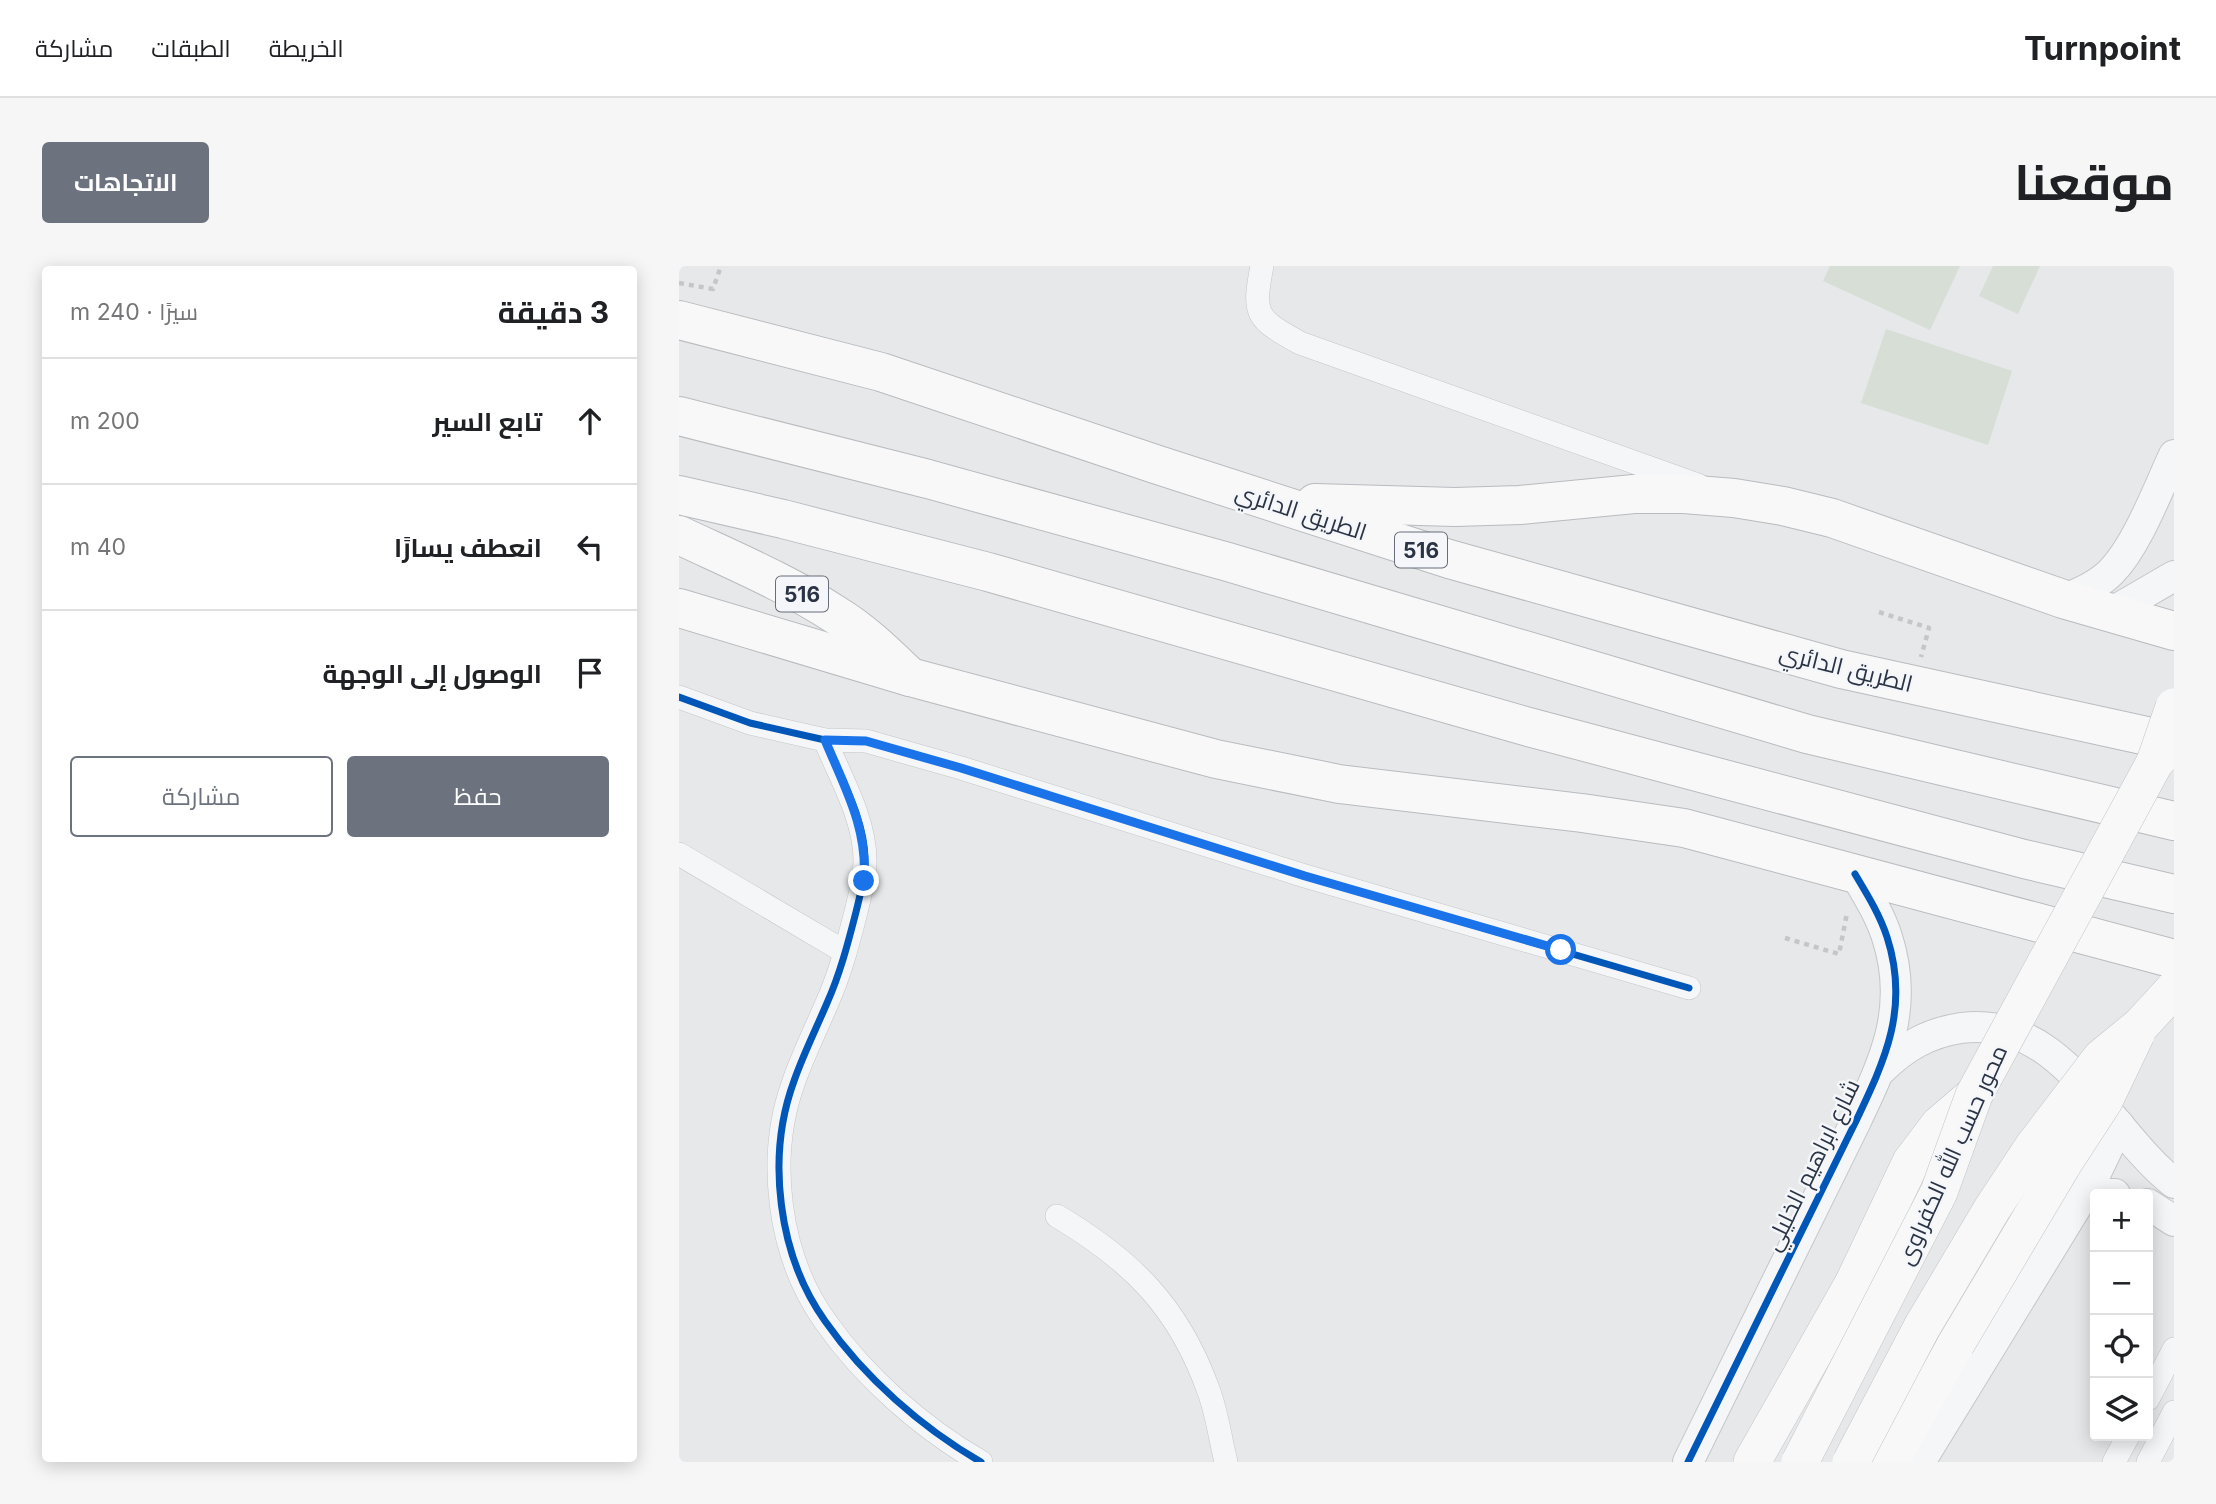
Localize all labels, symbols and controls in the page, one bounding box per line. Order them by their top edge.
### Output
text: Turnpoint [2024,28,2181,68]
text: مشاركة [35,34,113,63]
text: الطبقات [151,34,231,63]
text: الخريطة [269,34,344,63]
button: الاتجاهات [42,142,209,223]
text: موقعنا [2014,153,2174,212]
text: 3 دقيقة [498,294,609,330]
text: سيرًا · 240 m [70,298,198,326]
icon: ahead [571,402,609,440]
text: تابع السير [432,406,542,437]
text: 200 m [70,407,140,435]
street label: الطريق الدائري [1231,478,1370,550]
icon: left [571,528,609,566]
text: انعطف يسارًا [394,532,542,563]
road number: 516 [1395,532,1447,568]
text: 40 m [70,533,126,561]
road number: 516 [776,576,828,612]
street label: الطريق الدائري [1776,638,1916,702]
icon: arrive [571,654,609,692]
text: الوصول إلى الوجهة [323,658,542,689]
button: مشاركة [70,756,333,837]
button: حفظ [347,756,609,837]
route end [848,865,879,896]
route start [1545,934,1576,965]
street label: محور حسب الله الكفراوى [1890,1040,2013,1269]
street label: شارع ابراهيم الخليلي [1758,1075,1869,1257]
map controls [2090,1189,2153,1441]
button: + [2090,1189,2153,1252]
button: − [2090,1252,2153,1315]
button: locate [2090,1315,2153,1378]
button: layers [2090,1378,2153,1441]

